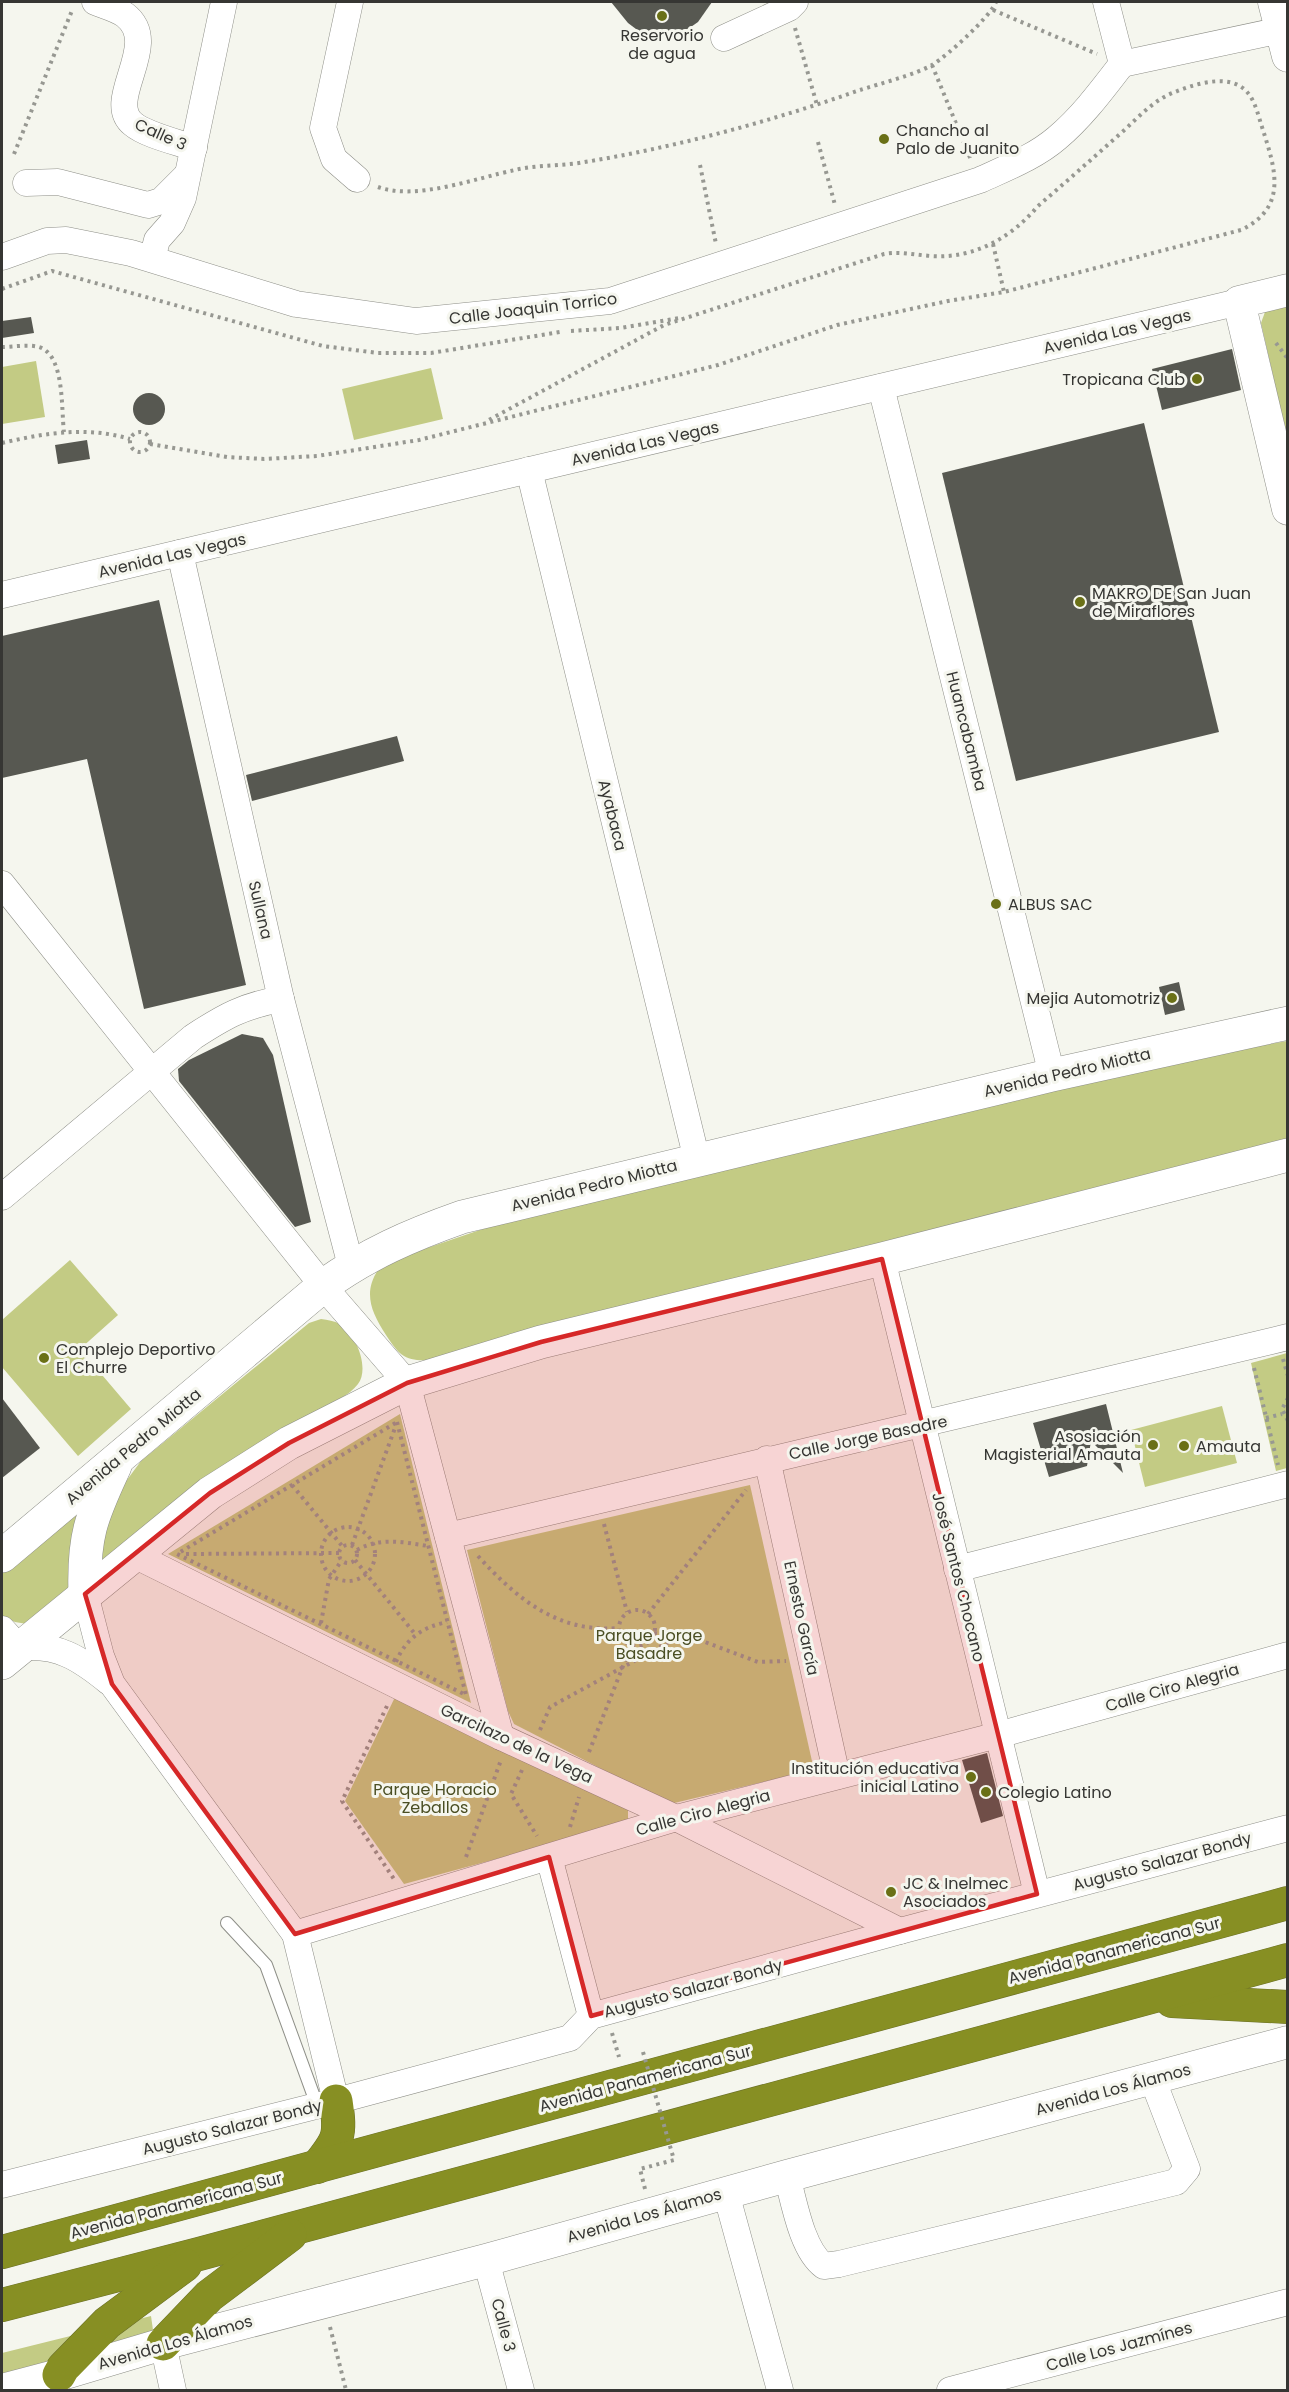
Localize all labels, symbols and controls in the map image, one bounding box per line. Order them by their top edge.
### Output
marker: Reservorio de agua [655,9,669,23]
place label: Reservorio de agua [620,24,704,65]
street label: Calle 3 [131,113,190,156]
place label: Chancho al Palo de Juanito [896,119,1019,160]
marker: Chancho al Palo de Juanito [877,132,891,146]
street label: Calle Joaquin Torrico [448,287,618,330]
street label: Avenida Las Vegas [1041,303,1193,360]
place label: Tropicana Club [1062,368,1185,391]
marker: Tropicana Club [1190,372,1204,386]
street label: Avenida Las Vegas [569,415,721,472]
street label: Avenida Las Vegas [96,527,248,584]
place label: MAKRO DE San Juan de Miraflores [1092,582,1251,623]
marker: MAKRO DE San Juan de Miraflores [1073,595,1087,609]
street label: Huancabamba [941,669,993,793]
street label: Ayabaca [593,777,632,853]
street label: Sullana [243,879,278,942]
place label: ALBUS SAC [1008,893,1093,916]
marker: ALBUS SAC [989,897,1003,911]
place label: Mejia Automotriz [1026,987,1160,1010]
marker: Mejia Automotriz [1165,991,1179,1005]
street label: Avenida Pedro Miotta [981,1042,1153,1103]
street label: Avenida Pedro Miotta [509,1154,680,1217]
place label: Complejo Deportivo El Churre [56,1338,215,1379]
marker: Complejo Deportivo El Churre [37,1351,51,1365]
street label: Avenida Pedro Miotta [61,1383,206,1510]
street label: Calle Jorge Basadre [787,1409,950,1466]
place label: Asosiación Magisterial Amauta [984,1425,1141,1466]
place label: Amauta [1196,1435,1261,1458]
marker: Asosiación Magisterial Amauta [1146,1438,1160,1452]
marker: Amauta [1177,1439,1191,1453]
street label: José Santos Chocano [926,1490,991,1664]
street label: Ernesto García [778,1559,825,1678]
park label: Parque Jorge Basadre [596,1624,702,1665]
street label: Calle Ciro Alegria [1103,1657,1242,1718]
street label: Garcilazo de la Vega [437,1698,597,1789]
place label: Institución educativa inicial Latino [791,1757,959,1798]
marker: Institución educativa inicial Latino [964,1770,978,1784]
park label: Parque Horacio Zeballos [373,1778,497,1819]
place label: Colegio Latino [998,1781,1112,1804]
street label: Calle Ciro Alegria [633,1783,773,1841]
marker: Colegio Latino [979,1785,993,1799]
street label: Augusto Salazar Bondy [1070,1827,1254,1896]
place label: JC & Inelmec Asociados [903,1872,1009,1913]
marker: JC & Inelmec Asociados [884,1885,898,1899]
street label: Avenida Panamericana Sur [1006,1911,1223,1990]
street label: Augusto Salazar Bondy [601,1954,785,2023]
street label: Avenida Panamericana Sur [537,2039,754,2118]
street label: Avenida Los Álamos [1033,2058,1193,2121]
street label: Augusto Salazar Bondy [140,2094,324,2161]
street label: Avenida Panamericana Sur [68,2166,285,2245]
street label: Avenida Los Álamos [564,2182,724,2249]
street label: Calle 3 [485,2296,522,2355]
street label: Avenida Los Álamos [95,2309,255,2376]
street label: Calle Los Jazmínes [1043,2316,1195,2377]

